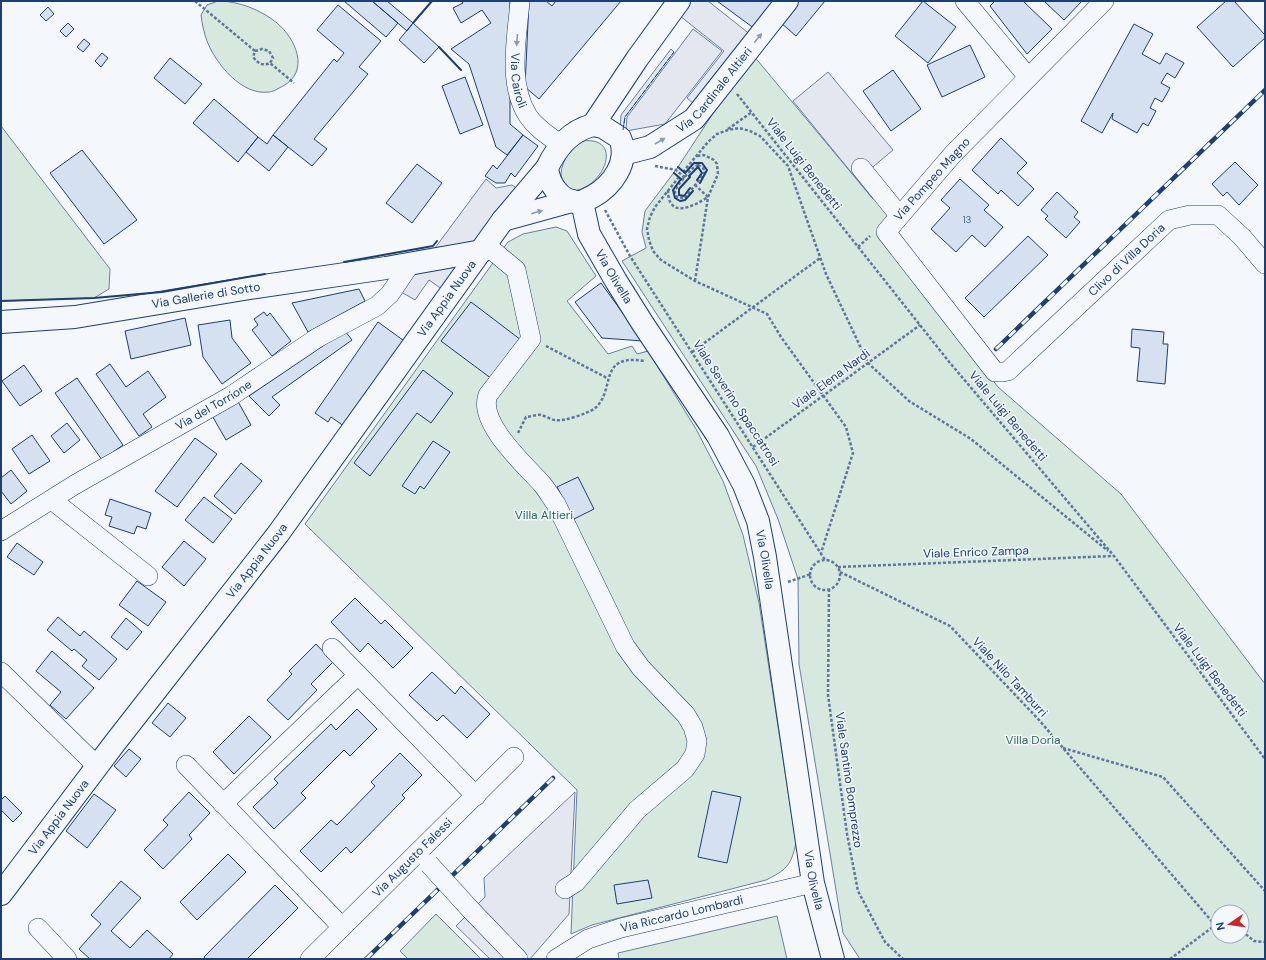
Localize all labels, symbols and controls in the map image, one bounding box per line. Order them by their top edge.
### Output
one-way arrow [753,32,762,43]
one-way arrow [514,34,521,46]
street label: Via Cardinale Altieri [673,44,756,136]
street label: Via Cairoli [507,53,531,111]
street label: Viale Luigi Benedetti [763,114,845,214]
street label: Via Pompeo Magno [890,134,974,224]
one-way arrow [654,138,666,144]
one-way arrow [531,208,544,214]
house number: 13 [962,213,972,226]
street label: Clivo di Villa Doria [1085,220,1168,300]
street label: Via Olivella [592,247,636,307]
street label: Via Appia Nuova [414,257,480,340]
street label: Via Gallerie di Sotto [151,279,261,312]
street label: Viale Severino Spaccatrosi [689,337,783,469]
street label: Viale Elena Nardi [789,345,873,413]
street label: Viale Luigi Benedetti [966,368,1051,465]
street label: Via del Torrione [172,376,255,434]
park label: Villa Altieri [515,507,573,523]
street label: Via Appia Nuova [223,520,291,602]
street label: Via Olivella [752,529,778,591]
street label: Viale Enrico Zampa [923,542,1029,562]
street label: Viale Luigi Benedetti [1170,620,1251,720]
street label: Viale Nilo Tamburri [969,634,1051,720]
street label: Viale Santino Bomprezzo [832,711,866,849]
park label: Villa Doria [1005,732,1061,748]
street label: Via Appia Nuova [25,776,92,858]
street label: Via Augusto Falessi [369,814,456,901]
street label: Via Olivella [800,849,828,911]
street label: Via Riccardo Lombardi [619,892,745,936]
north arrow [1210,904,1250,944]
text: N [1213,921,1228,932]

